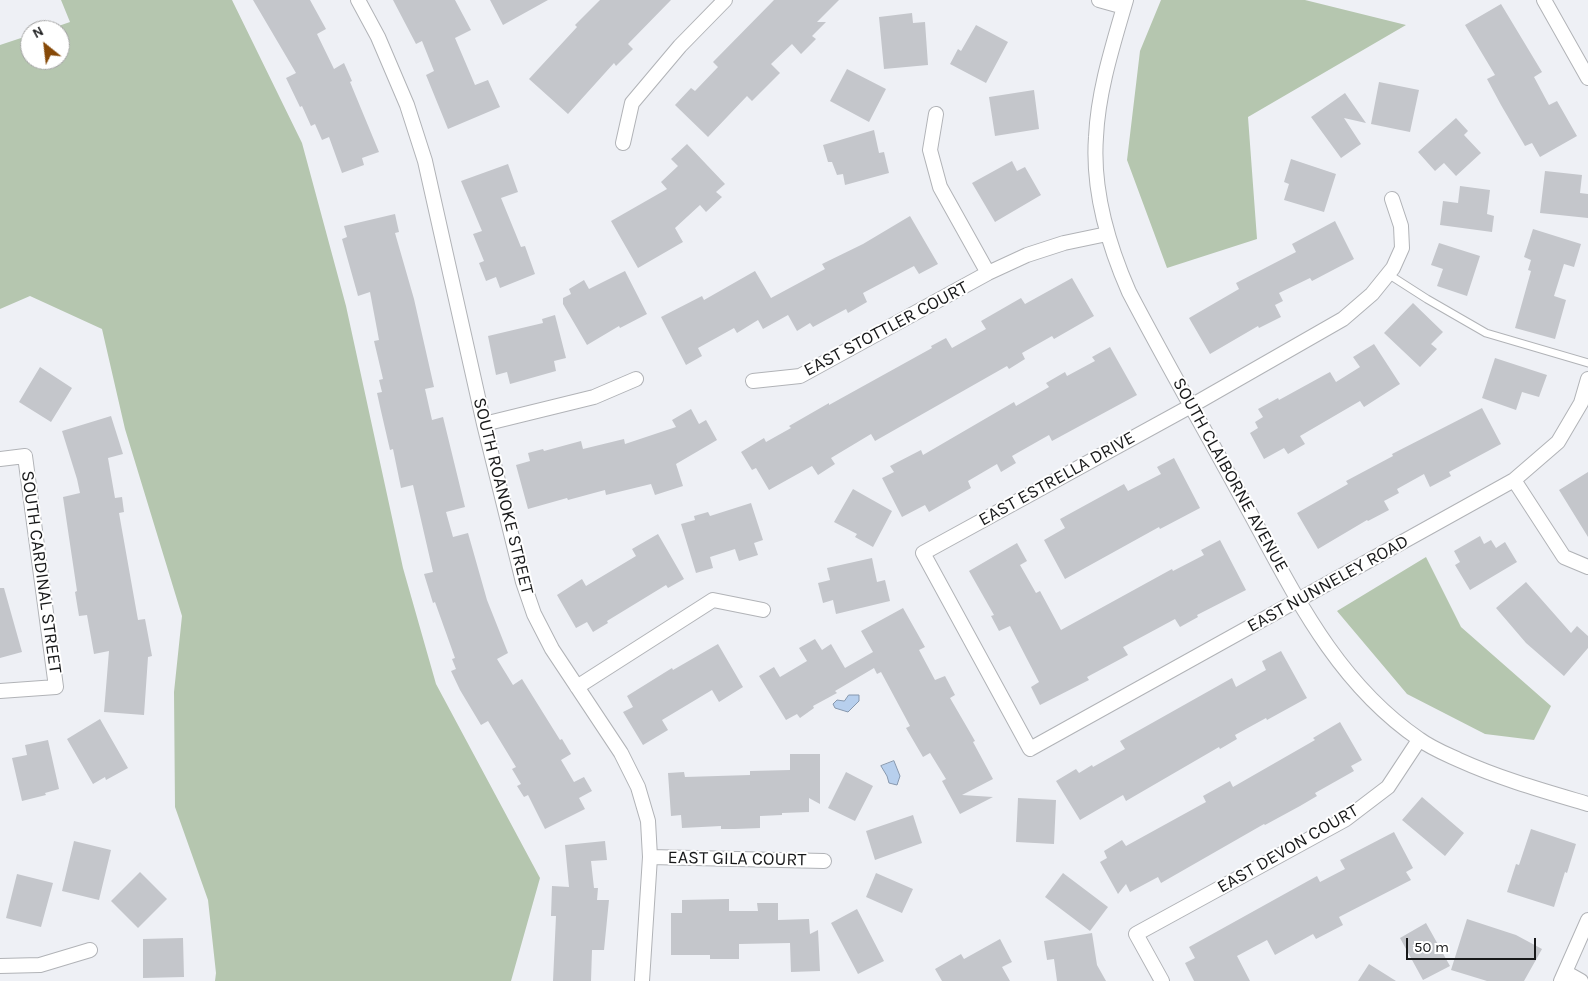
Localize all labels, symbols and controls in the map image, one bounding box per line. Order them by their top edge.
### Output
north arrow [20,20,70,70]
text: N [29,22,46,42]
street label: EAST STOTTLER COURT [800,277,972,381]
street label: SOUTH CLAIBORNE AVENUE [1167,374,1293,576]
street label: SOUTH ROANOKE STREET [468,395,538,597]
street label: EAST ESTRELLA DRIVE [975,427,1139,531]
street label: SOUTH CARDINAL STREET [16,469,66,675]
street label: EAST NUNNELEY ROAD [1244,531,1412,637]
street label: EAST DEVON COURT [1214,800,1362,898]
street label: EAST GILA COURT [667,847,807,871]
scale bar [1408,928,1538,960]
text: 50 m [1414,938,1449,956]

